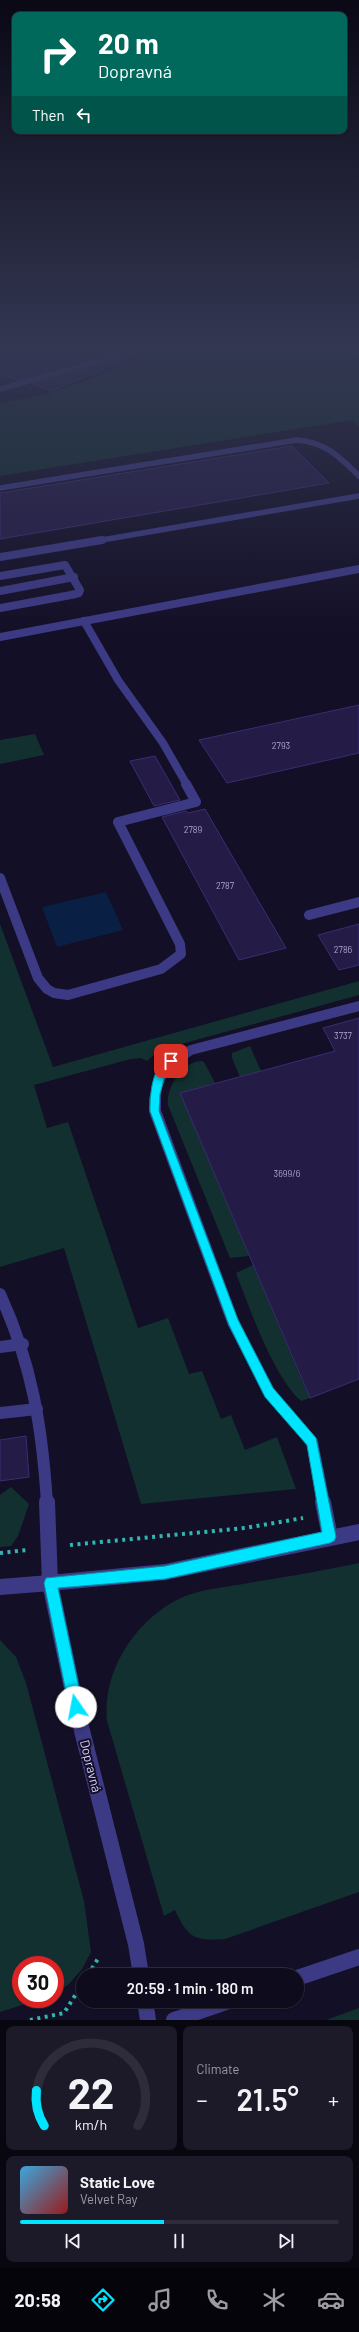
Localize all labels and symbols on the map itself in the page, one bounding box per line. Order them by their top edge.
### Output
house number: 2793 [272,740,291,751]
house number: 2789 [184,824,203,835]
house number: 2787 [216,880,235,891]
house number: 2786 [334,944,353,955]
house number: 3737 [334,1030,353,1041]
pin [154,1044,188,1078]
house number: 3699/6 [274,1168,301,1179]
position arrow [55,1686,97,1728]
street label: Dopravná [77,1738,105,1794]
speed limit sign: 30 [12,1956,64,2008]

